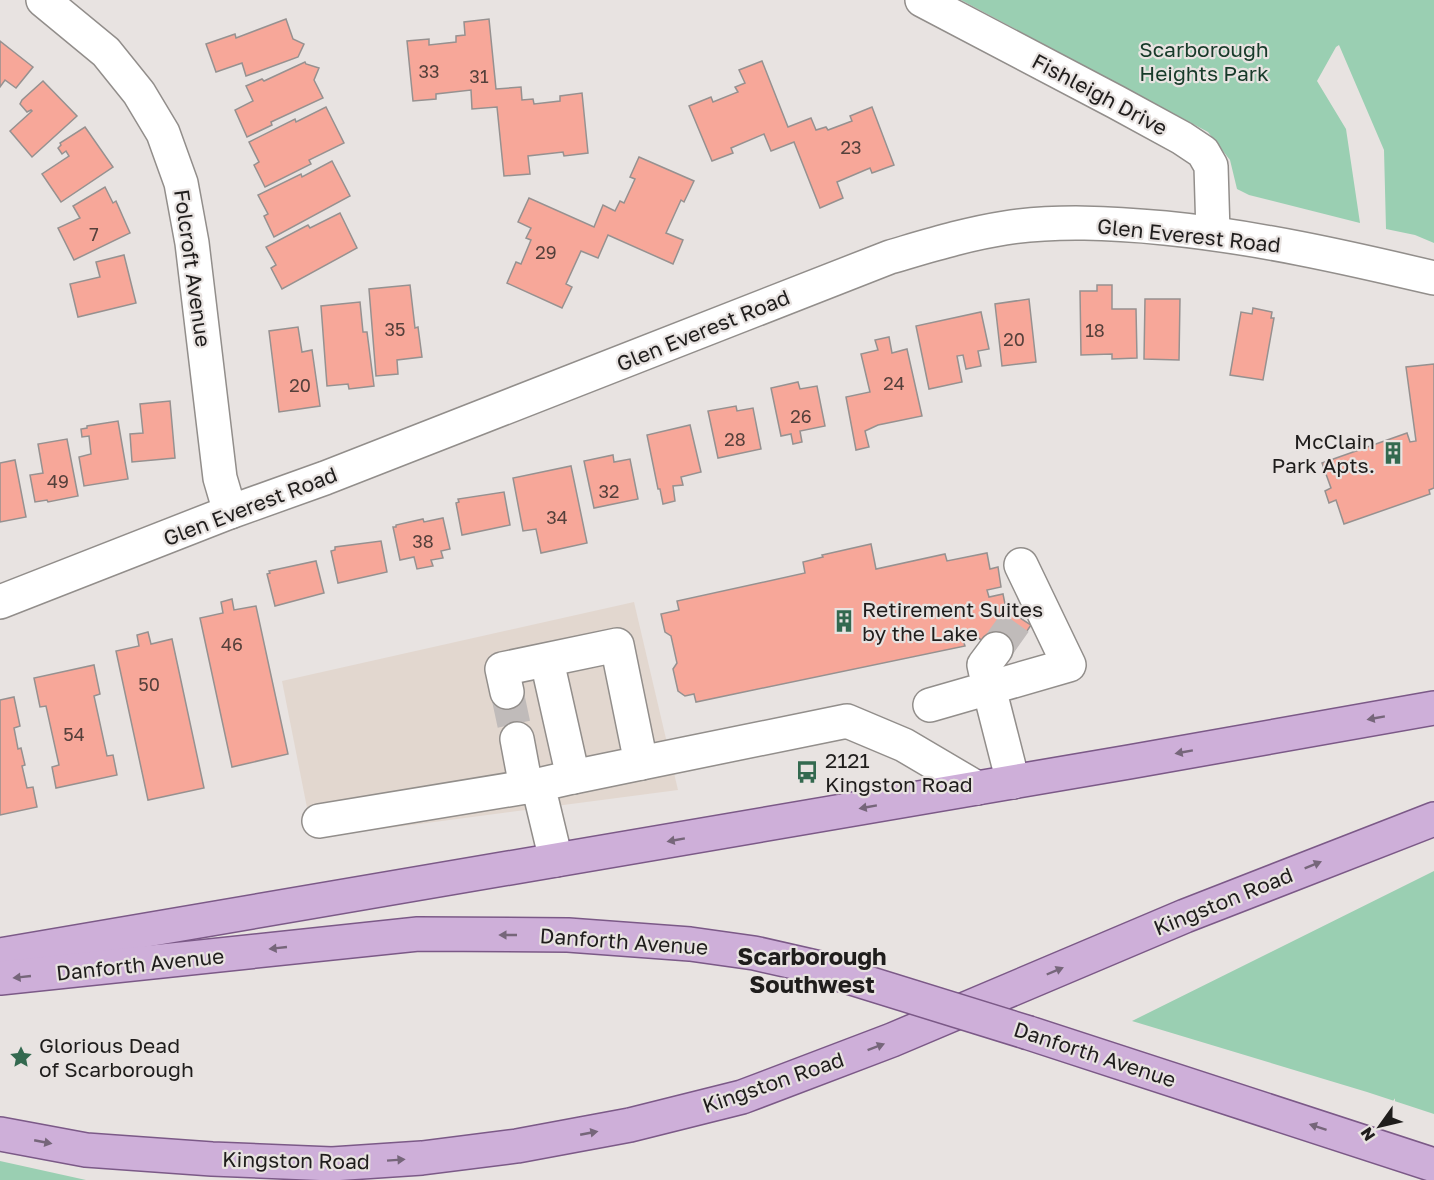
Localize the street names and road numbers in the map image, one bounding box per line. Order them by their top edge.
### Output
street label: Fishleigh Drive [1028,47,1172,141]
street label: Folcroft Avenue [169,188,217,348]
street label: Glen Everest Road [1096,212,1282,258]
street label: Glen Everest Road [613,283,793,377]
street label: Glen Everest Road [159,461,341,551]
street label: Kingston Road [1150,861,1296,941]
street label: Danforth Avenue [539,922,709,960]
street label: Danforth Avenue [55,942,225,986]
street label: Danforth Avenue [1011,1016,1179,1092]
street label: Kingston Road [699,1046,847,1118]
street label: Kingston Road [222,1146,370,1174]

